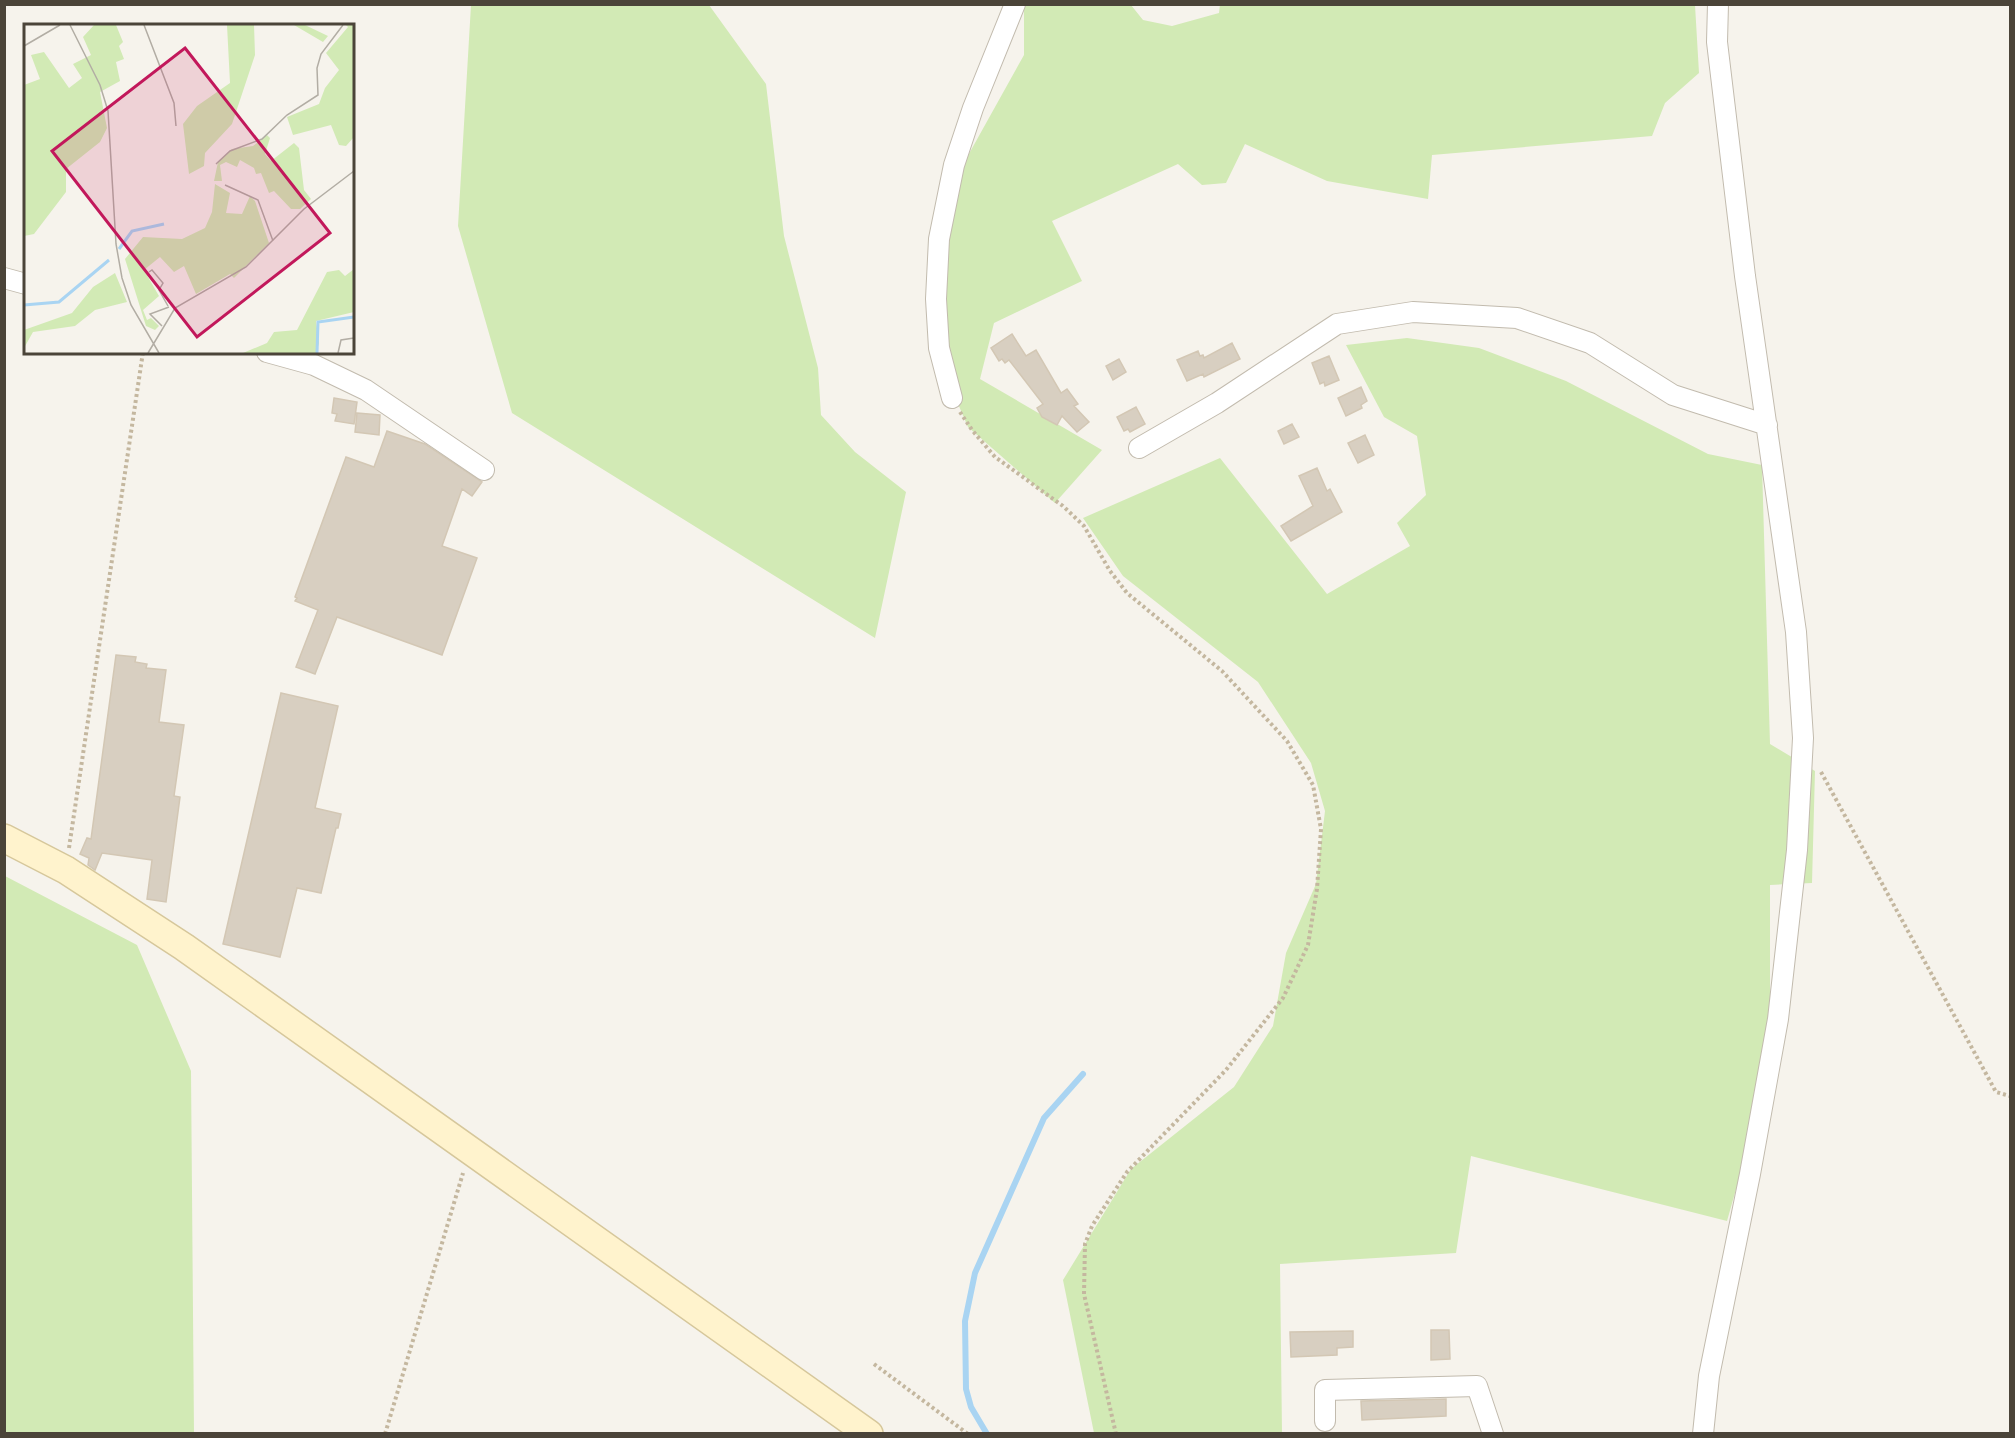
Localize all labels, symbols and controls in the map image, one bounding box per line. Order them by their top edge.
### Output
inset map [24,24,354,354]

